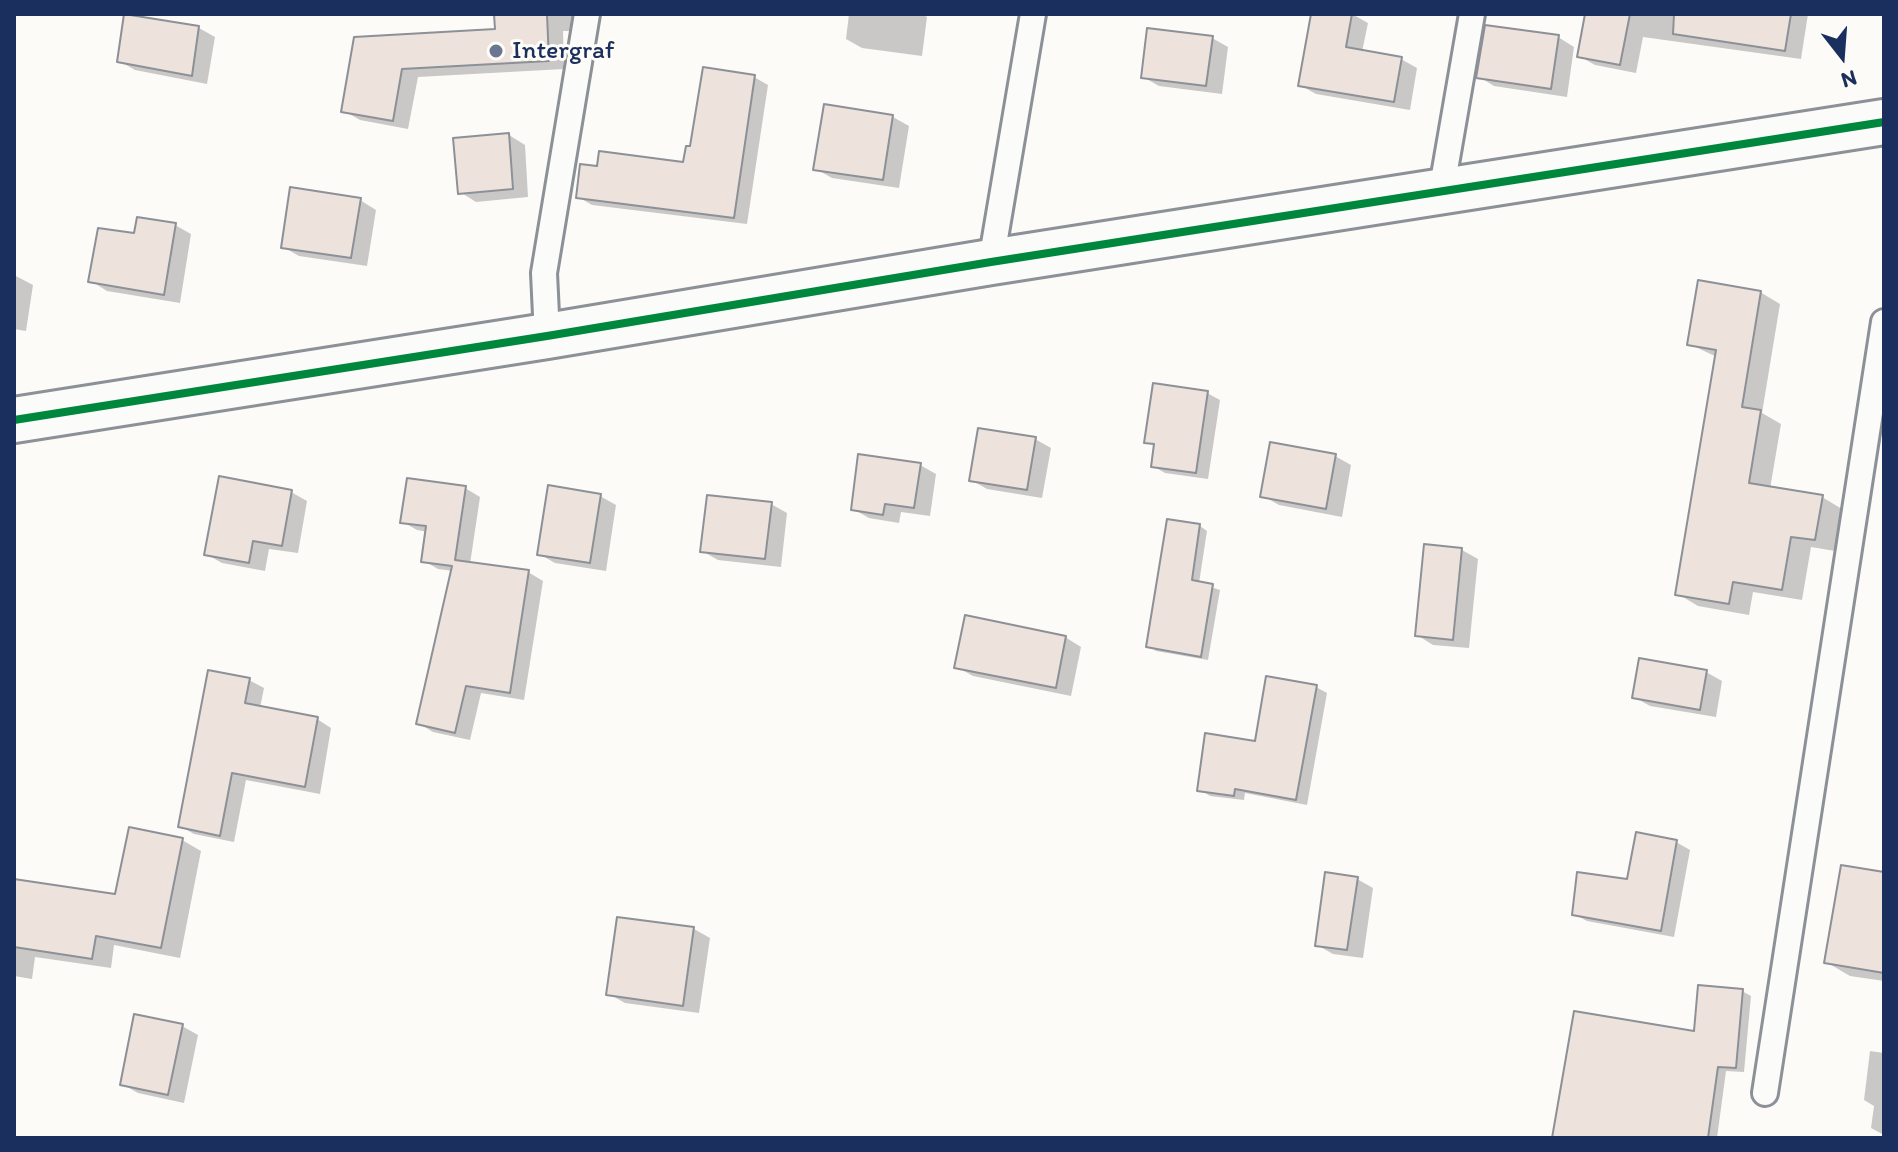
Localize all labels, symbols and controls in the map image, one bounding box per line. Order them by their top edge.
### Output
north arrow [1802,16,1882,96]
place label: Intergraf [512,35,615,67]
marker: Intergraf [487,42,505,60]
text: N [1838,64,1860,95]

